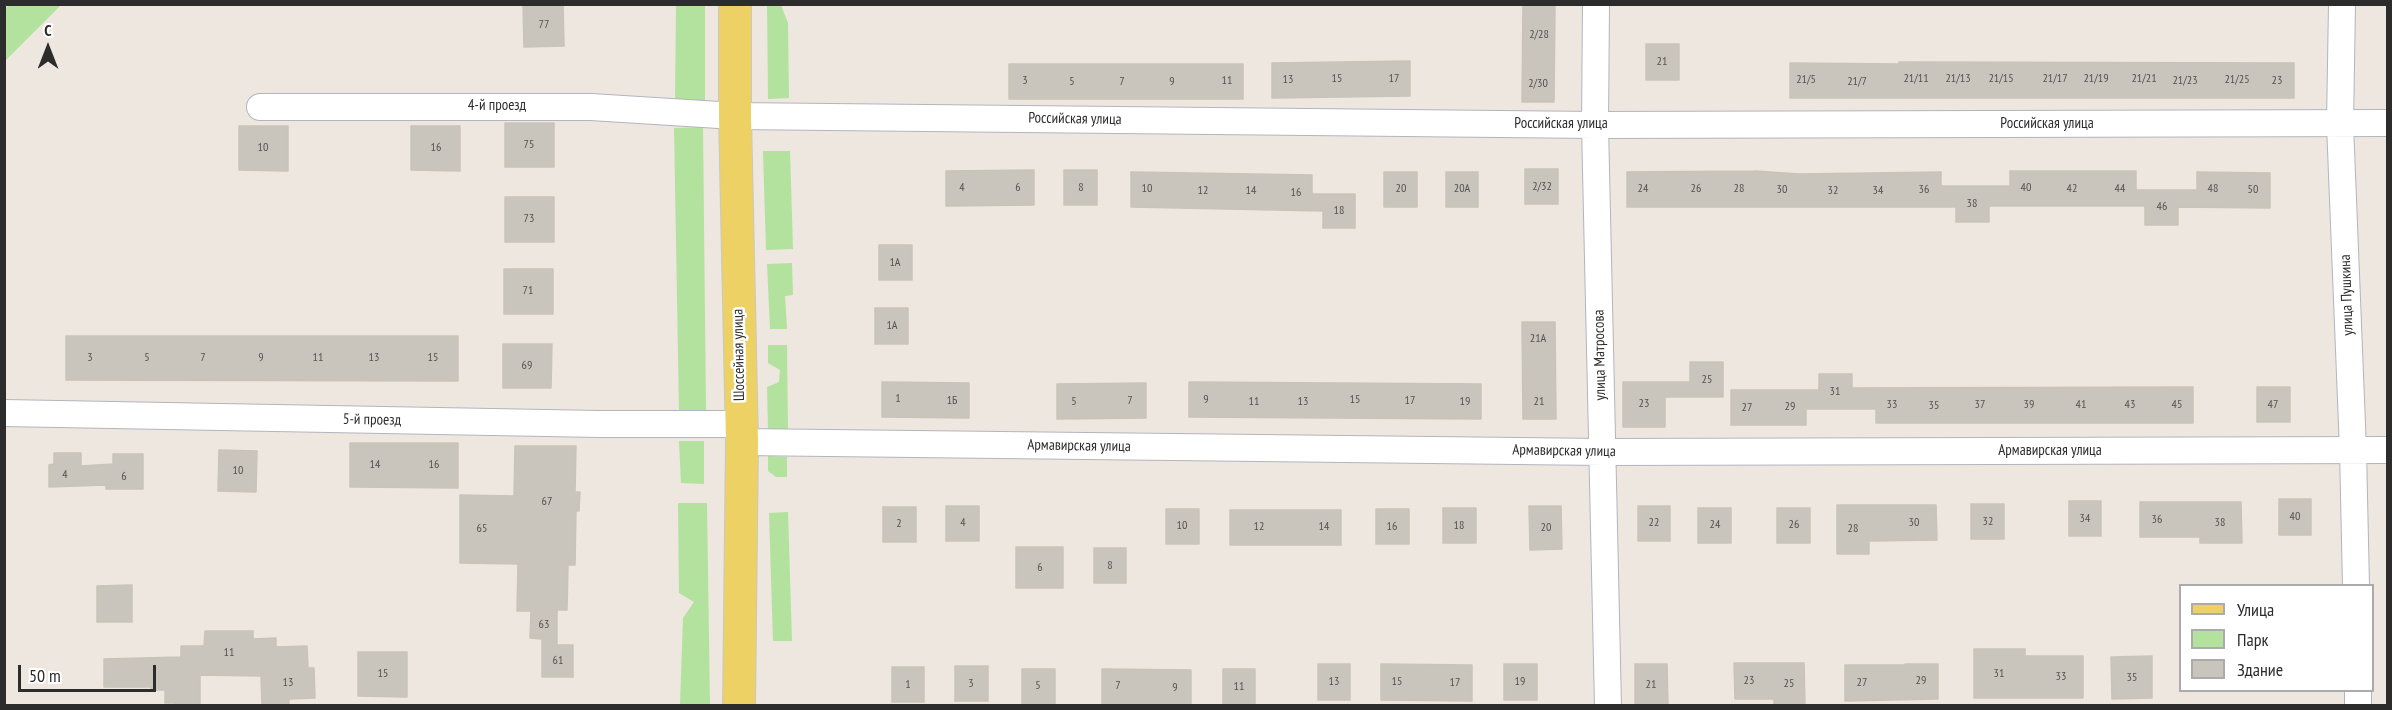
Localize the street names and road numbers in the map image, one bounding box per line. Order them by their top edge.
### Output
street label: 4-й проезд [468,97,526,115]
street label: Российская улица [1028,109,1122,129]
street label: Российская улица [1514,115,1608,133]
street label: Российская улица [2000,115,2094,133]
street label: улица Пушкина [2337,254,2357,336]
street label: Шоссейная улица [729,309,749,401]
street label: улица Матросова [1590,309,1610,401]
street label: 5-й проезд [343,410,401,430]
street label: Армавирская улица [1027,436,1131,456]
street label: Армавирская улица [1512,441,1616,461]
street label: Армавирская улица [1998,442,2102,460]

